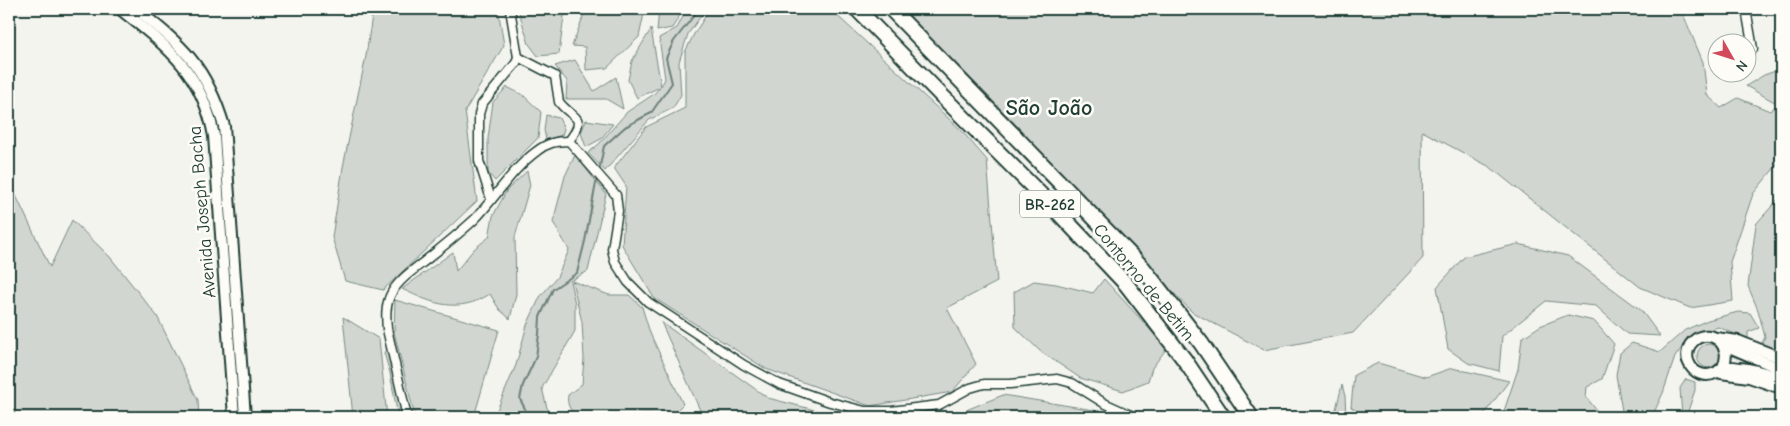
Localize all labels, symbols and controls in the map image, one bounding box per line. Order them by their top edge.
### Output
north arrow [1708,32,1758,82]
text: N [1732,57,1751,75]
district label: São João [1006,95,1092,121]
street label: Avenida Joseph Bacha [185,125,220,299]
road number: BR-262 [1020,190,1080,218]
street label: Contorno de Betim [1089,220,1199,345]

